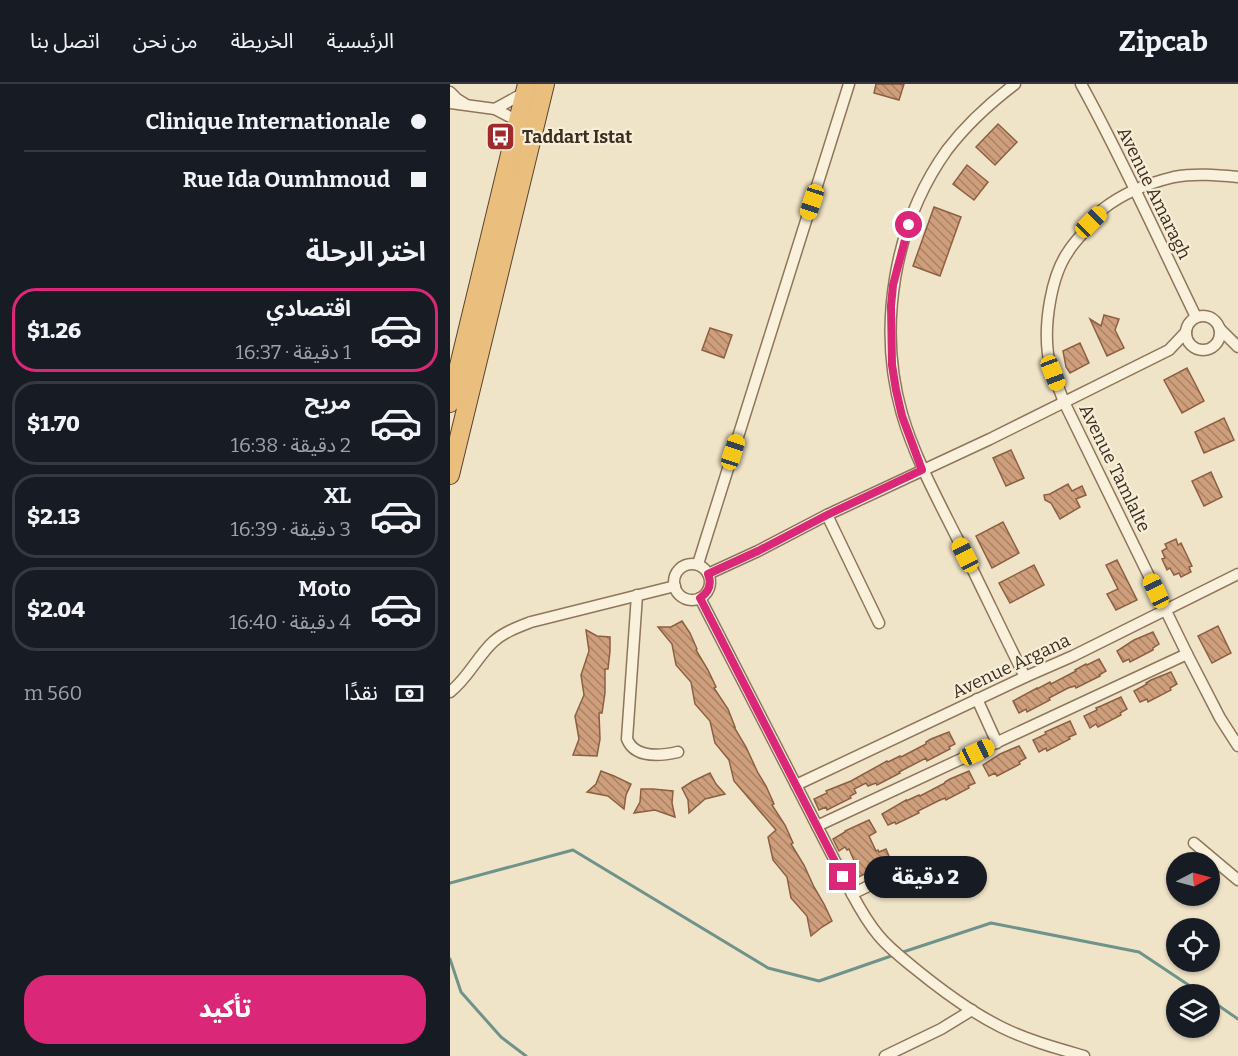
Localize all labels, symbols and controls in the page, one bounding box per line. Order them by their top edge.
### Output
text: Zipcab [1119,25,1208,58]
text: اتصل بنا [30,28,100,54]
text: من نحن [133,28,198,54]
text: الخريطة [231,28,294,54]
text: الرئيسية [327,28,394,54]
text: Clinique Internationale [146,108,390,135]
bus stop icon: Taddart Istat [485,121,517,153]
street label: Avenue Amaragh [1112,123,1196,263]
place label: Taddart Istat [522,126,632,148]
text: Rue Ida Oumhmoud [183,166,390,193]
car [798,182,826,222]
car [1072,203,1110,241]
route start [895,211,922,238]
text: اختر الرحلة [306,236,426,268]
text: اقتصادي [266,295,351,322]
icon: car [369,303,423,357]
text: $1.26 [27,317,81,344]
text: 1 دقيقة · 16:37 [236,340,351,364]
car [1038,353,1068,393]
text: مريح [305,388,351,415]
icon: car [369,396,423,450]
street label: Avenue Tamlalte [1075,400,1155,536]
text: $1.70 [27,410,80,437]
car [719,432,747,472]
text: 2 دقيقة · 16:38 [231,433,351,457]
text: XL [324,482,351,509]
icon: car [369,489,423,543]
text: $2.13 [27,503,80,530]
text: 3 دقيقة · 16:39 [231,517,351,541]
car [949,535,981,575]
car [1140,571,1172,611]
text: Moto [298,575,351,602]
icon: car [369,582,423,636]
text: $2.04 [27,596,85,623]
text: 4 دقيقة · 16:40 [229,610,351,634]
street label: Avenue Argana [948,629,1074,703]
icon: cash [393,677,426,710]
text: نقدًا [344,679,378,706]
text: 560 m [24,681,82,705]
car [957,736,997,768]
north arrow [1166,852,1220,906]
map controls [1166,852,1220,1038]
callout: 2 دقيقة [864,856,987,898]
route end [829,863,856,890]
text: 2 دقيقة [892,865,959,889]
button: locate [1166,918,1220,972]
button: تأكيد [24,975,426,1044]
button: layers [1166,984,1220,1038]

